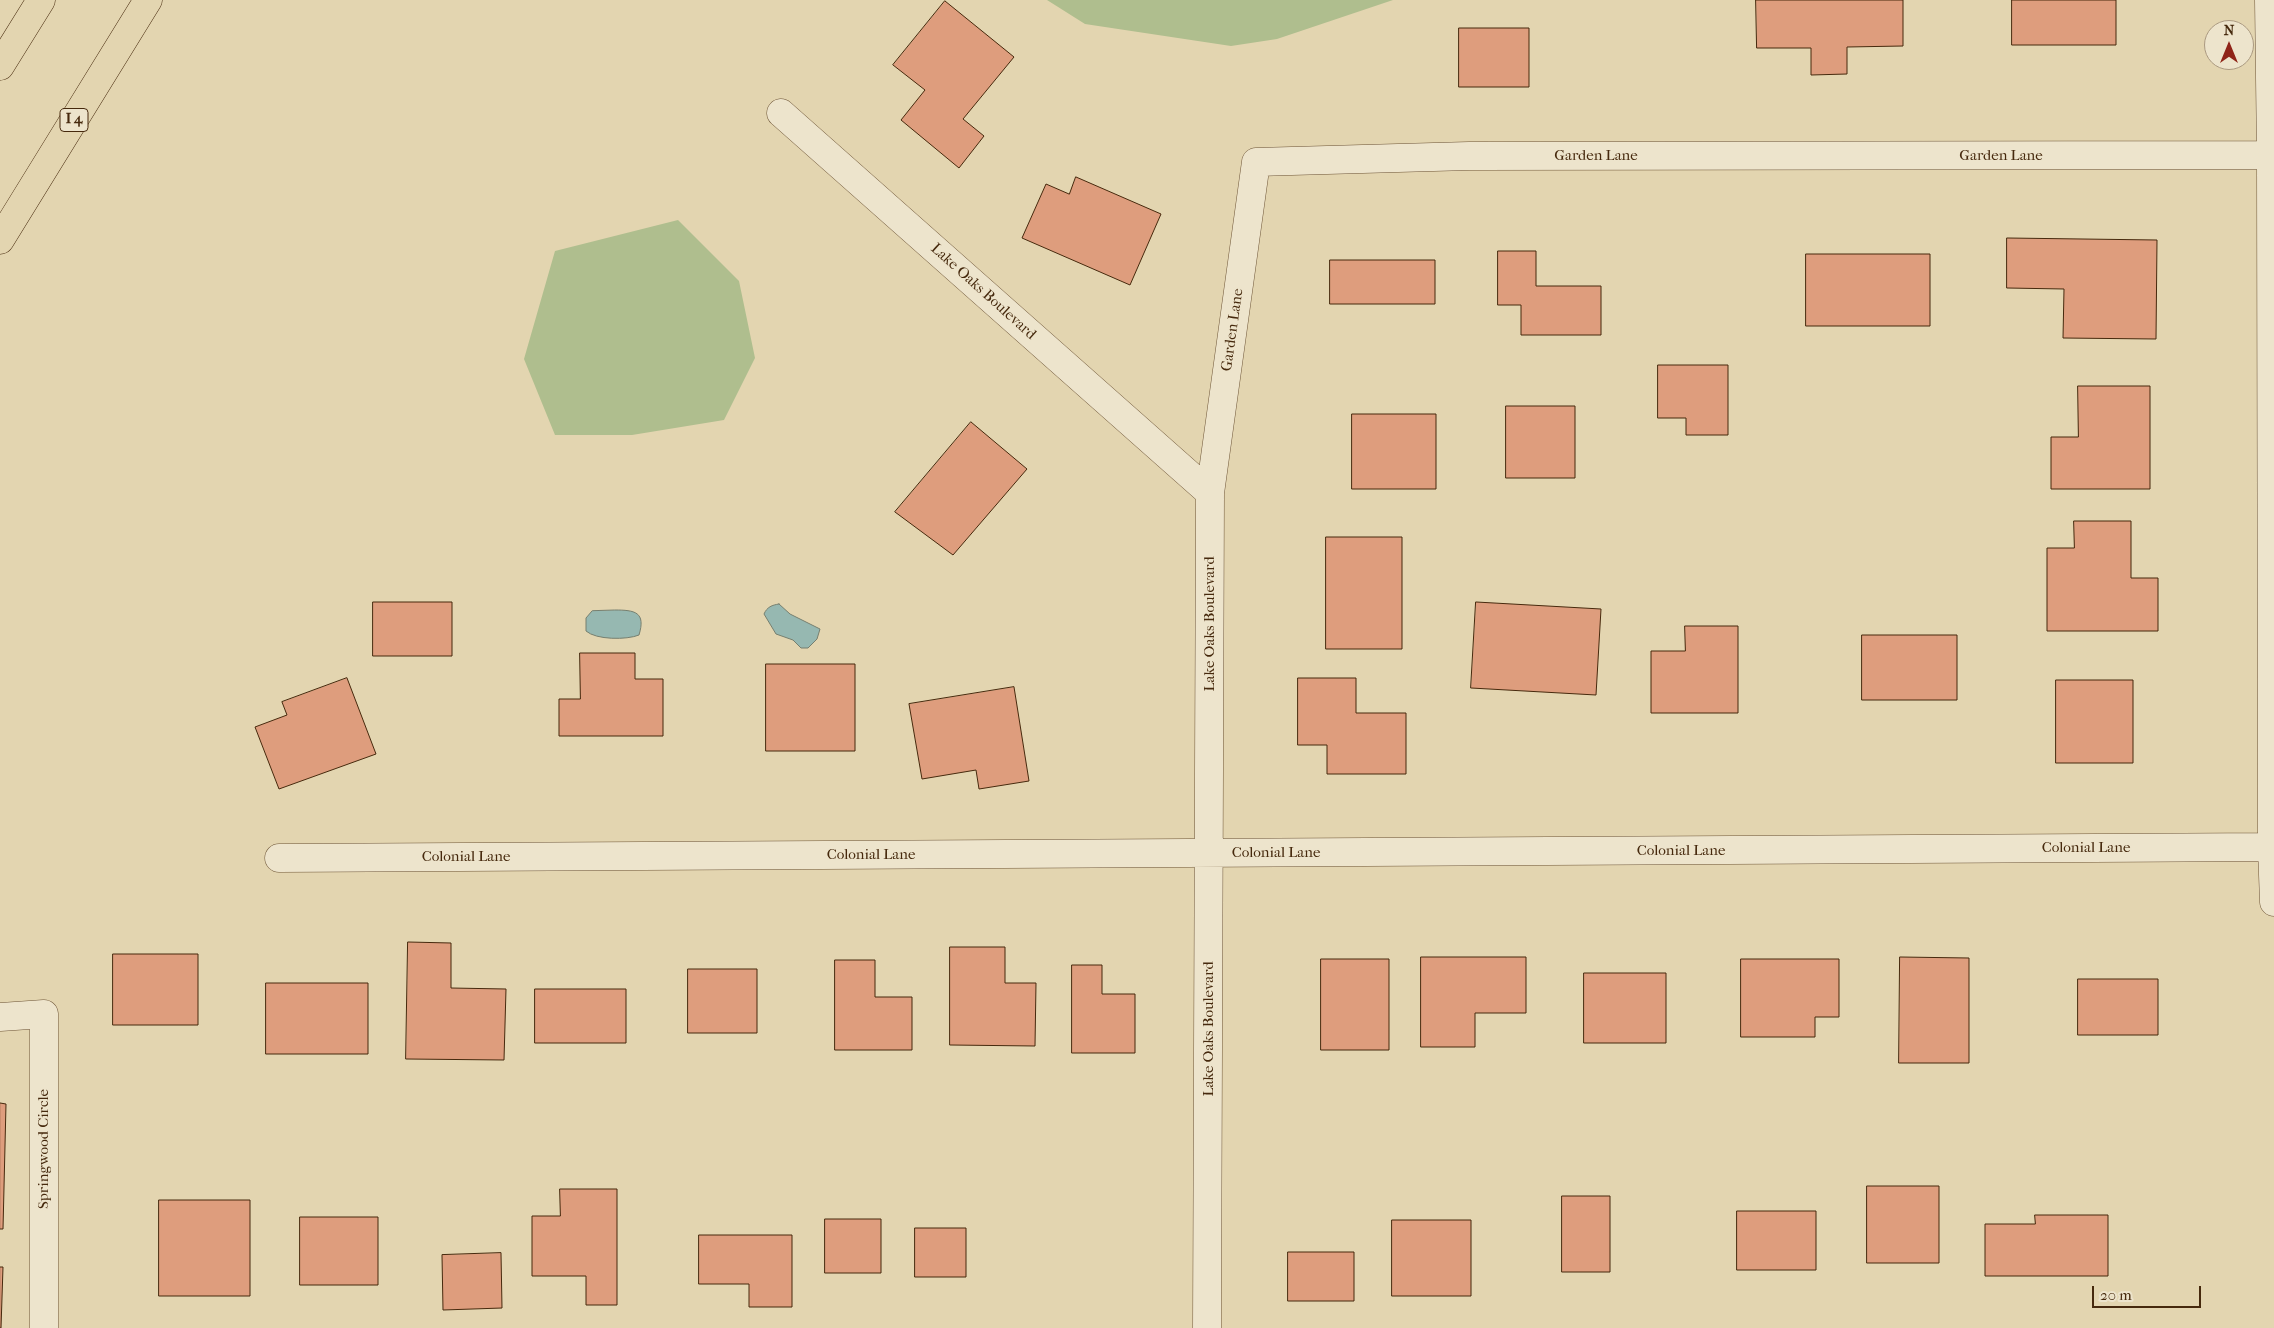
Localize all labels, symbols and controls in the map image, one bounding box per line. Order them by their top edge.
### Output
north arrow [2204,20,2254,70]
text: N [2224,22,2234,39]
road number: I 4 [60,108,88,132]
street label: Garden Lane [1554,147,1638,165]
street label: Garden Lane [1959,147,2043,165]
street label: Lake Oaks Boulevard [927,240,1039,344]
street label: Garden Lane [1218,287,1248,373]
street label: Lake Oaks Boulevard [1201,556,1219,692]
street label: Colonial Lane [2042,839,2130,857]
street label: Colonial Lane [1637,842,1725,860]
street label: Colonial Lane [1232,844,1320,862]
street label: Colonial Lane [827,846,915,864]
street label: Colonial Lane [422,848,510,866]
street label: Lake Oaks Boulevard [1200,961,1218,1097]
street label: Springwood Circle [35,1089,53,1209]
scale bar [2094,1276,2203,1308]
text: 20 m [2100,1286,2132,1304]

